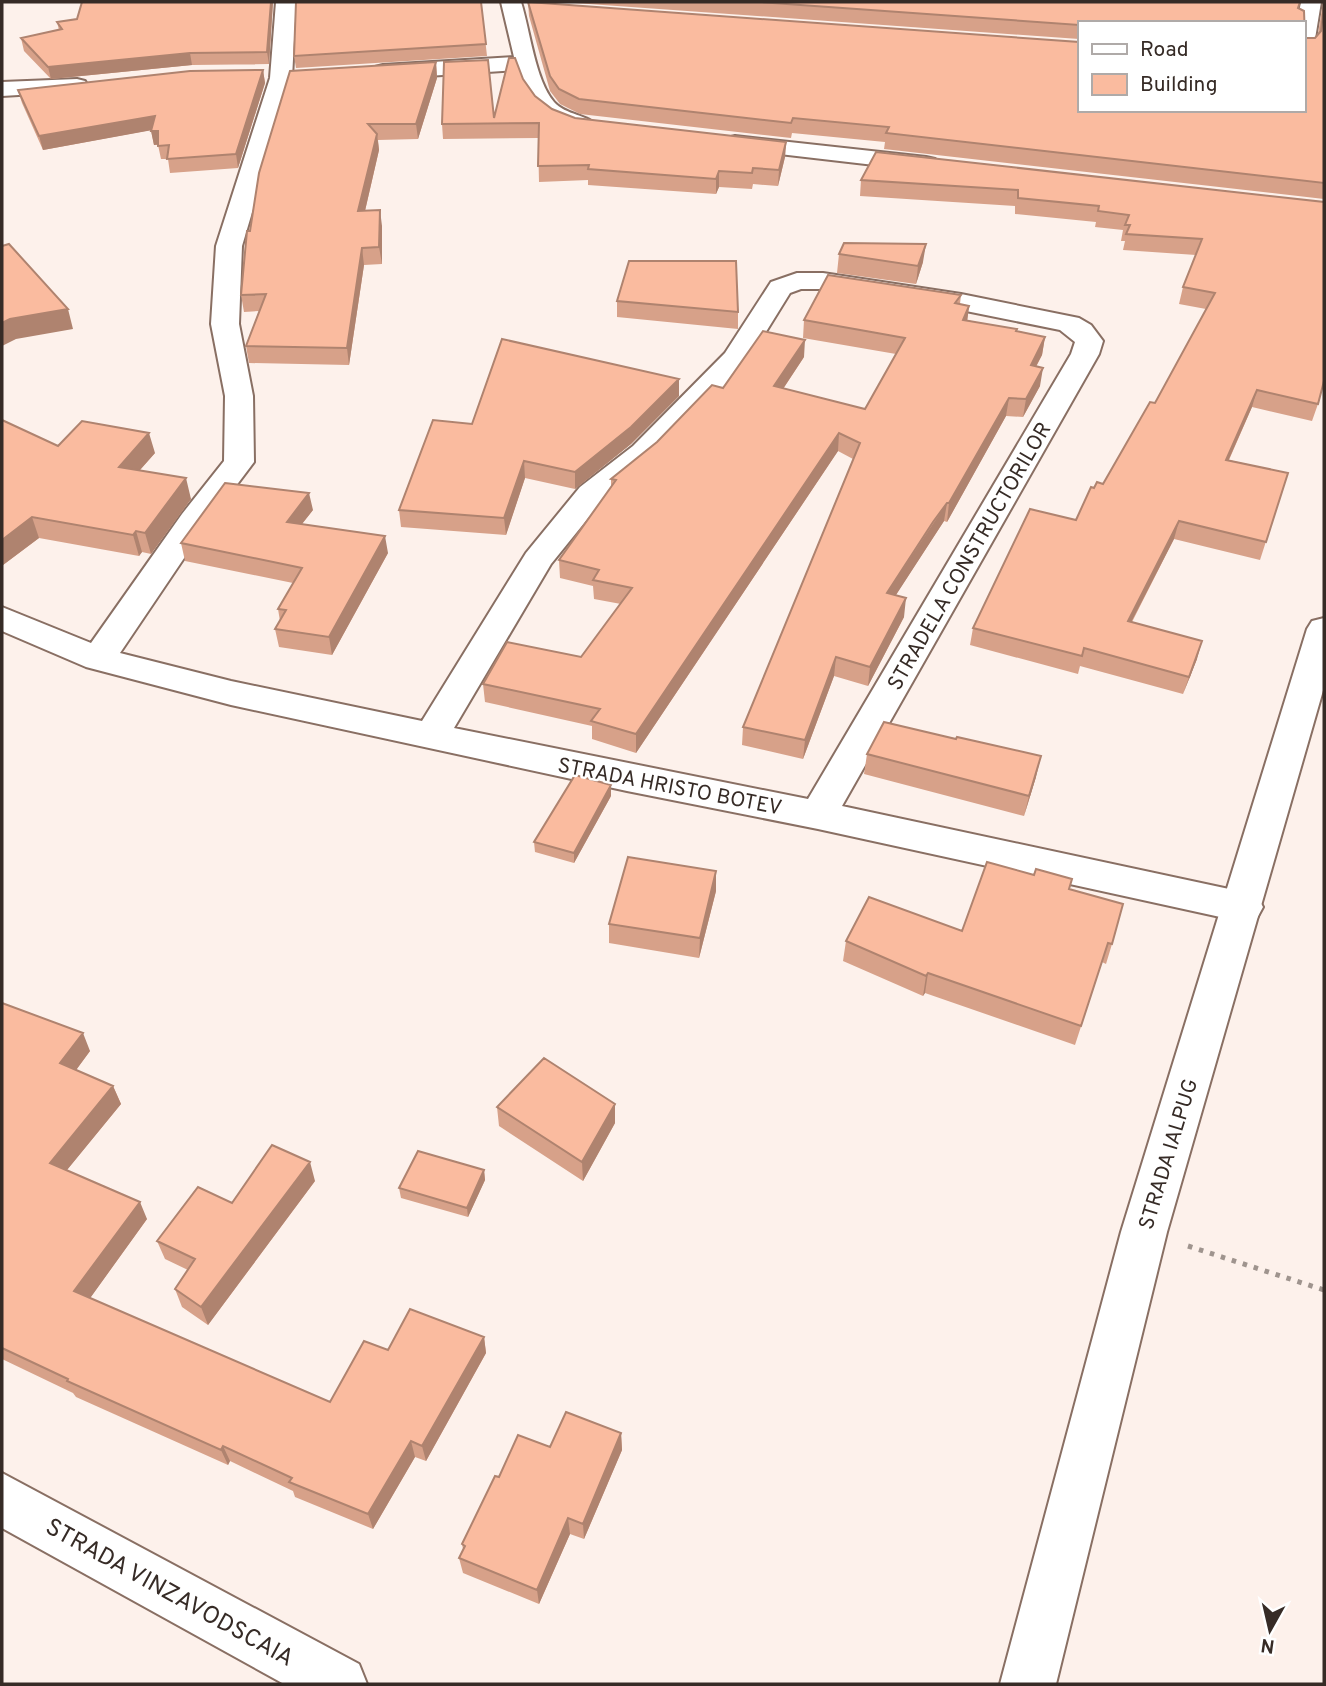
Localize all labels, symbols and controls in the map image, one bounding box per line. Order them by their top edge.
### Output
legend [1078,21,1305,112]
text: Road [1140,37,1189,64]
text: Building [1140,72,1218,99]
street label: STRADELA CONSTRUCTORILOR [882,418,1058,696]
street label: STRADA HRISTO BOTEV [555,752,784,822]
street label: STRADA IALPUG [1134,1076,1205,1233]
street label: STRADA VINZAVODSCAIA [40,1513,299,1675]
north arrow [1235,1595,1305,1665]
text: N [1259,1632,1276,1658]

